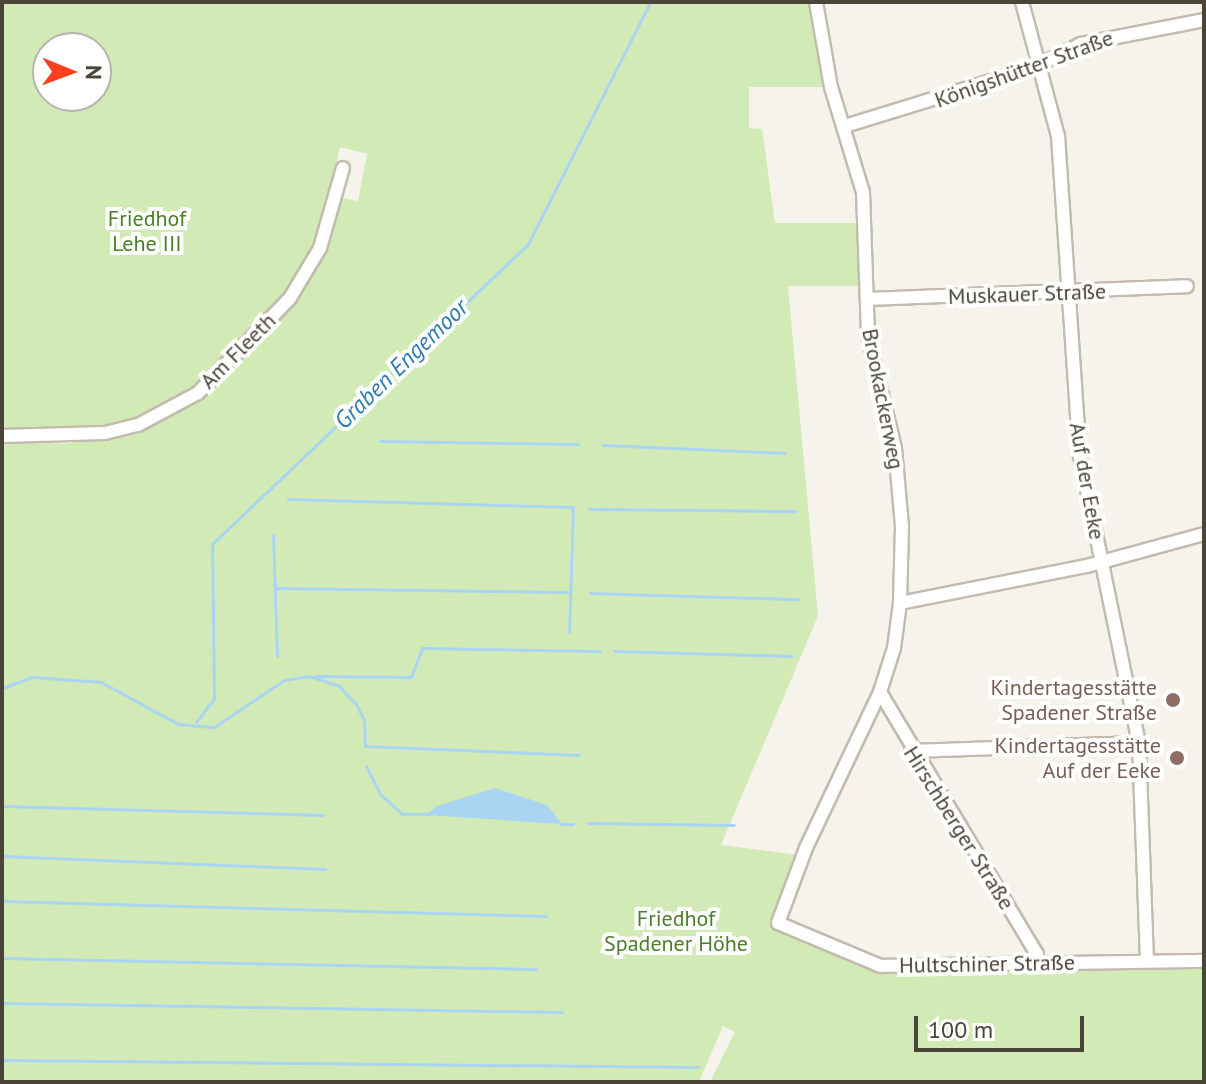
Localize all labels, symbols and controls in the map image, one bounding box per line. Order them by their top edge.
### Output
street label: Königshütter Straße [931,24,1117,114]
north arrow [32,32,112,112]
text: N [80,65,108,80]
park label: Friedhof Lehe III [108,205,186,256]
street label: Muskauer Straße [948,278,1106,310]
water label: Graben Engemoor [328,293,474,435]
street label: Am Fleeth [195,308,281,394]
street label: Brookackerweg [856,326,910,472]
street label: Auf der Eeke [1064,420,1110,542]
place label: Kindertagesstätte Spadener Straße [990,674,1157,726]
marker: Kindertagesstätte Spadener Straße [1164,691,1182,709]
place label: Kindertagesstätte Auf der Eeke [994,732,1161,784]
street label: Hirschberger Straße [898,741,1020,915]
marker: Kindertagesstätte Auf der Eeke [1168,749,1186,767]
park label: Friedhof Spadener Höhe [604,905,748,956]
street label: Hultschiner Straße [899,949,1075,979]
scale bar [918,1000,1088,1050]
text: 100 m [928,1014,993,1045]

